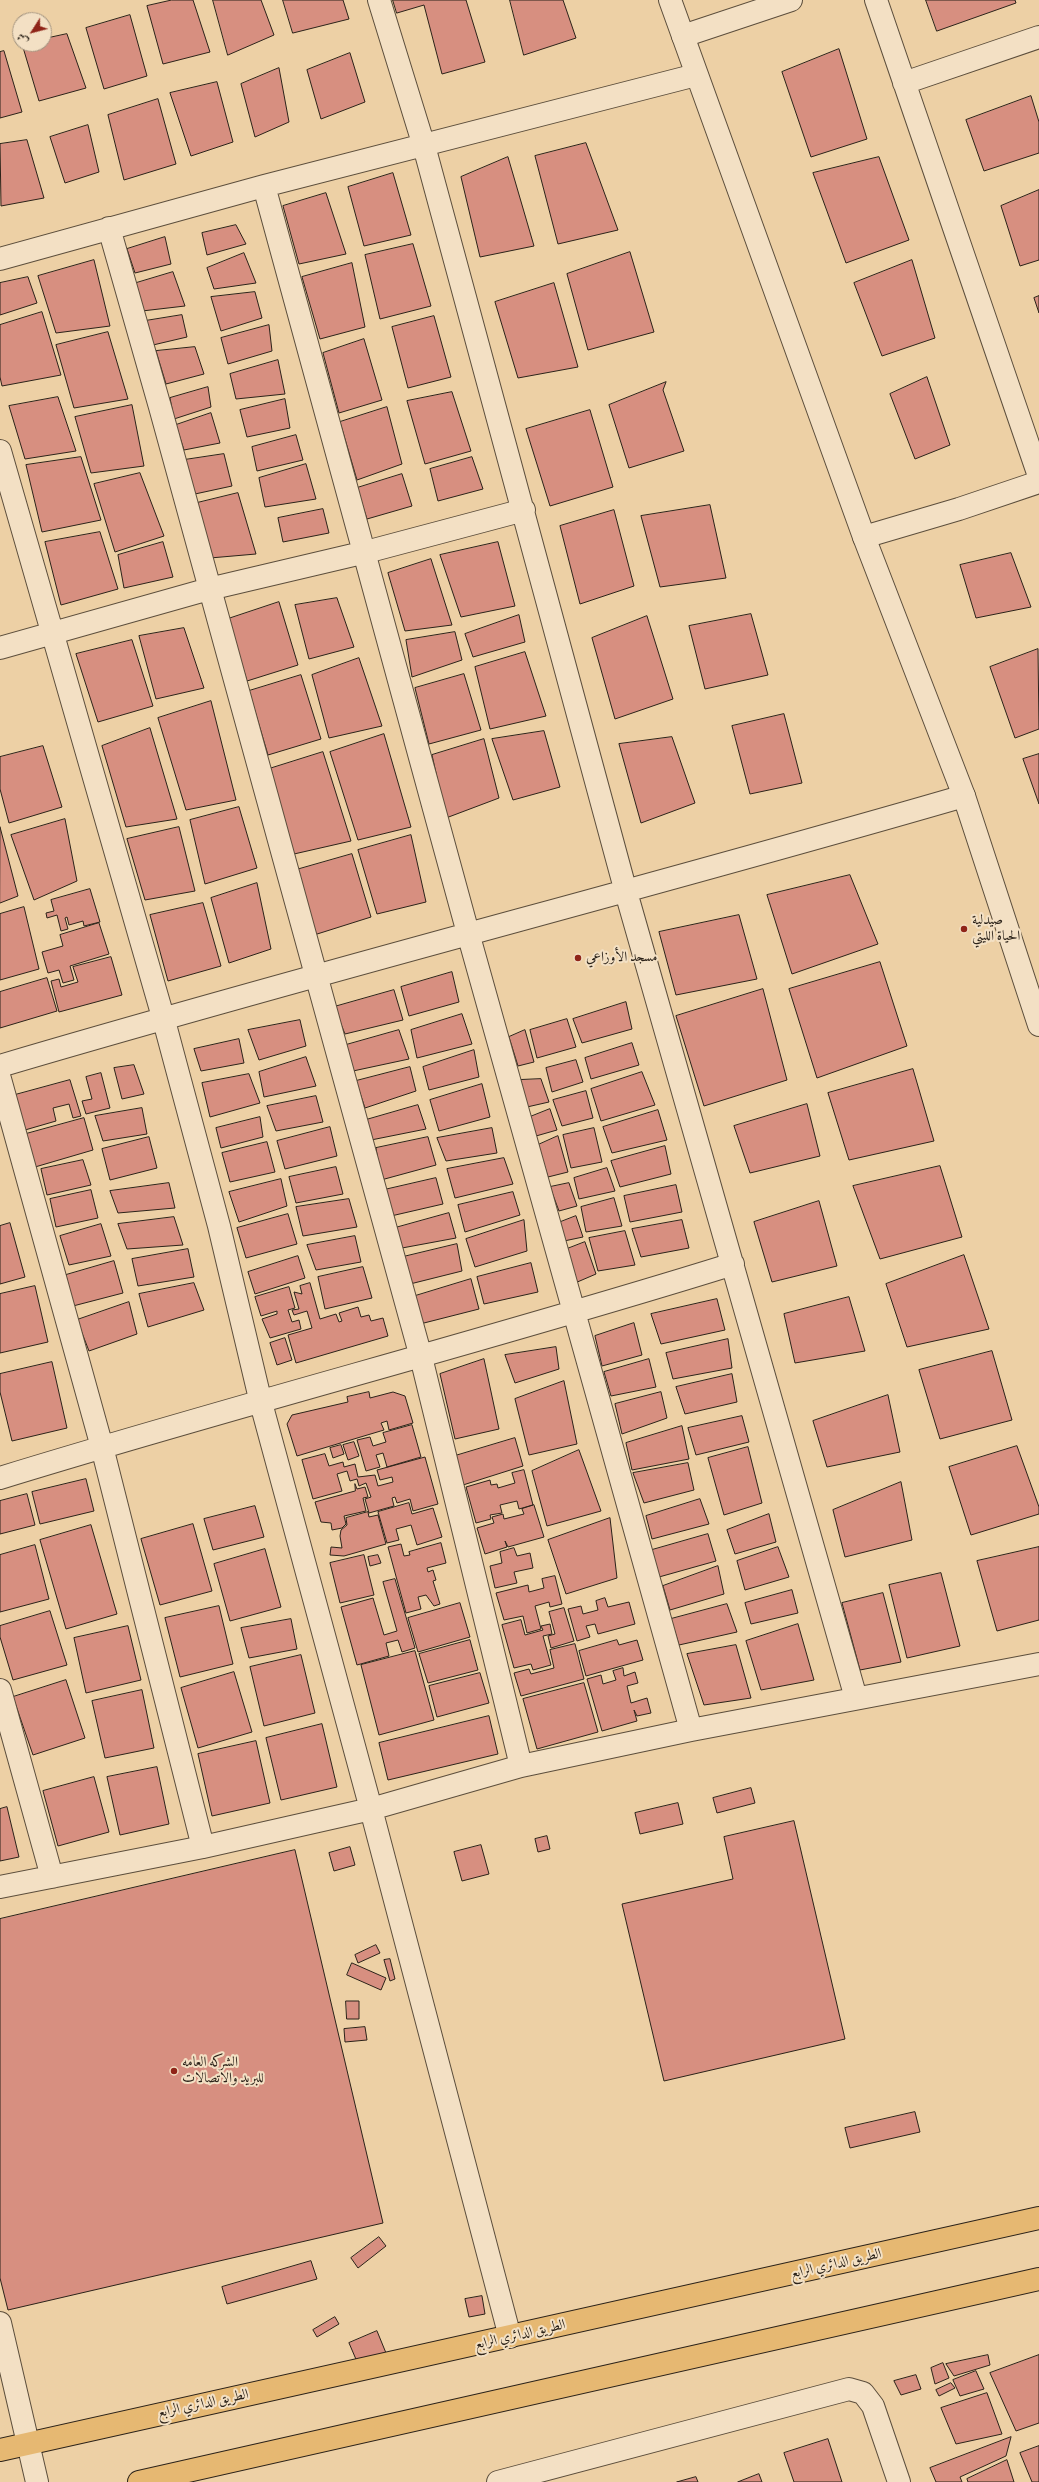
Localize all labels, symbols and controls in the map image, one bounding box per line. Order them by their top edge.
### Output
north arrow [12,12,52,52]
text: ش [13,30,32,48]
place label: صيدلية الحياة الليتي [972,913,1020,946]
marker: صيدلية الحياة الليتي [959,924,969,934]
place label: مسجد الأوزاعي [586,950,657,966]
marker: مسجد الأوزاعي [573,953,583,963]
place label: الشركه العامه للبريد والاتصالات [182,2055,264,2088]
marker: الشركه العامه للبريد والاتصالات [169,2066,179,2076]
street label: الطريق الدائري الرابع [789,2245,883,2283]
street label: الطريق الدائري الرابع [473,2316,567,2354]
street label: الطريق الدائري الرابع [156,2386,250,2422]

